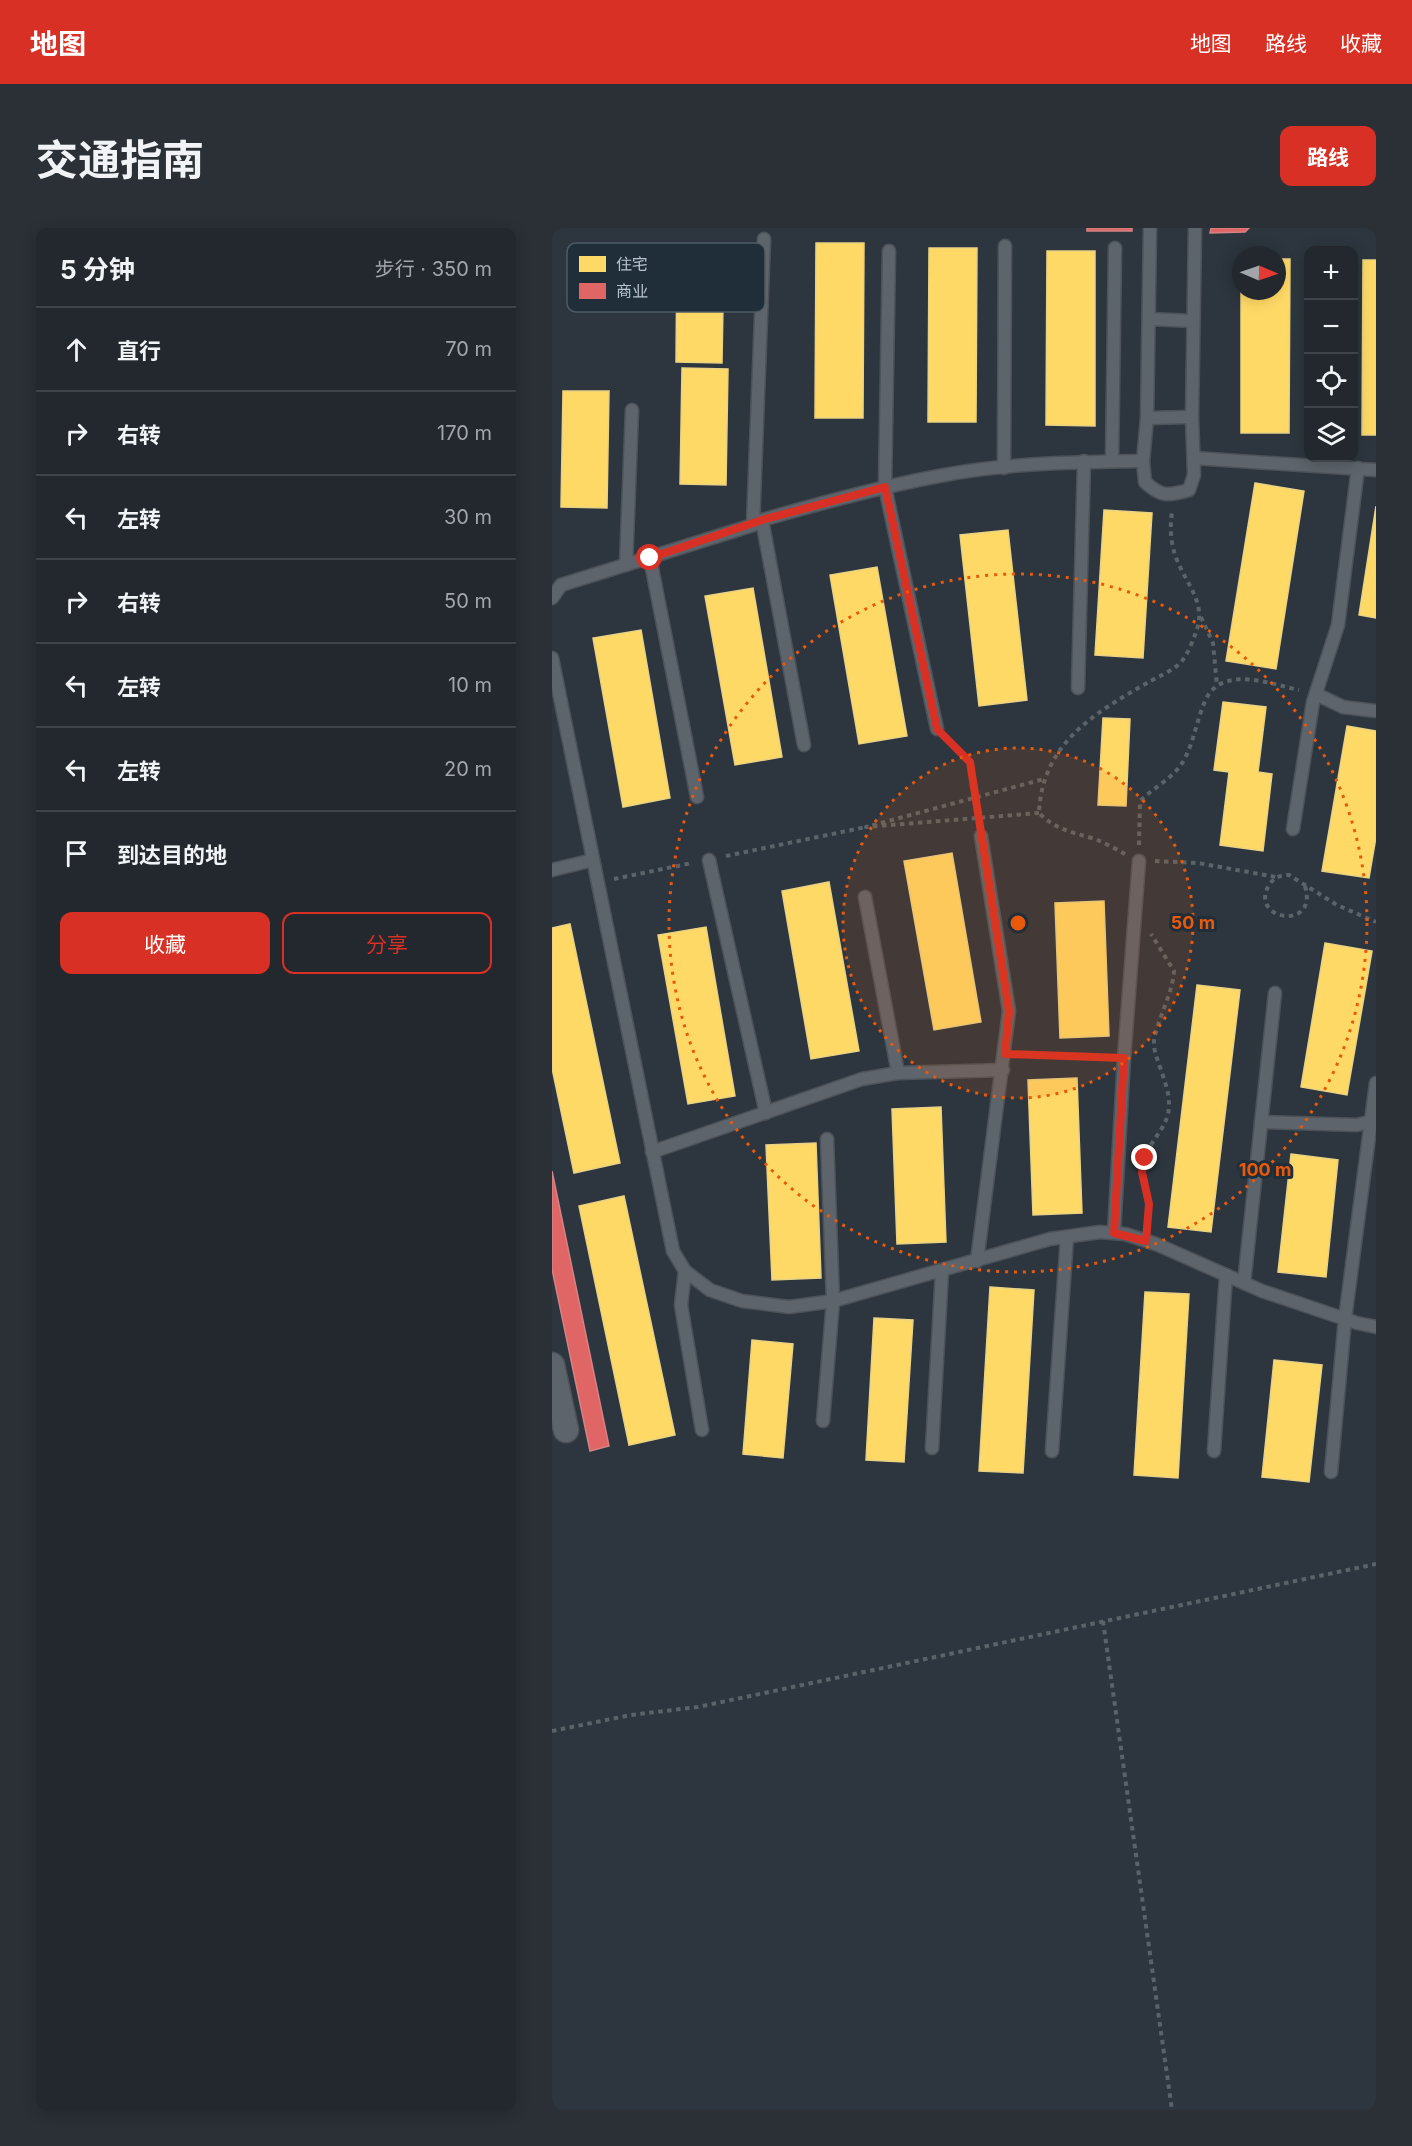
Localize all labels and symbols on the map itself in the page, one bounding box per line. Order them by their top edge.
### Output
legend [567,243,765,312]
north arrow [1232,246,1286,300]
text: 住宅 [616,254,648,274]
text: 商业 [616,281,648,301]
route start [636,544,662,570]
text: 50 m [1171,912,1215,933]
centre of rings [1008,913,1028,933]
route end [1131,1144,1157,1170]
text: 100 m [1239,1159,1291,1180]

